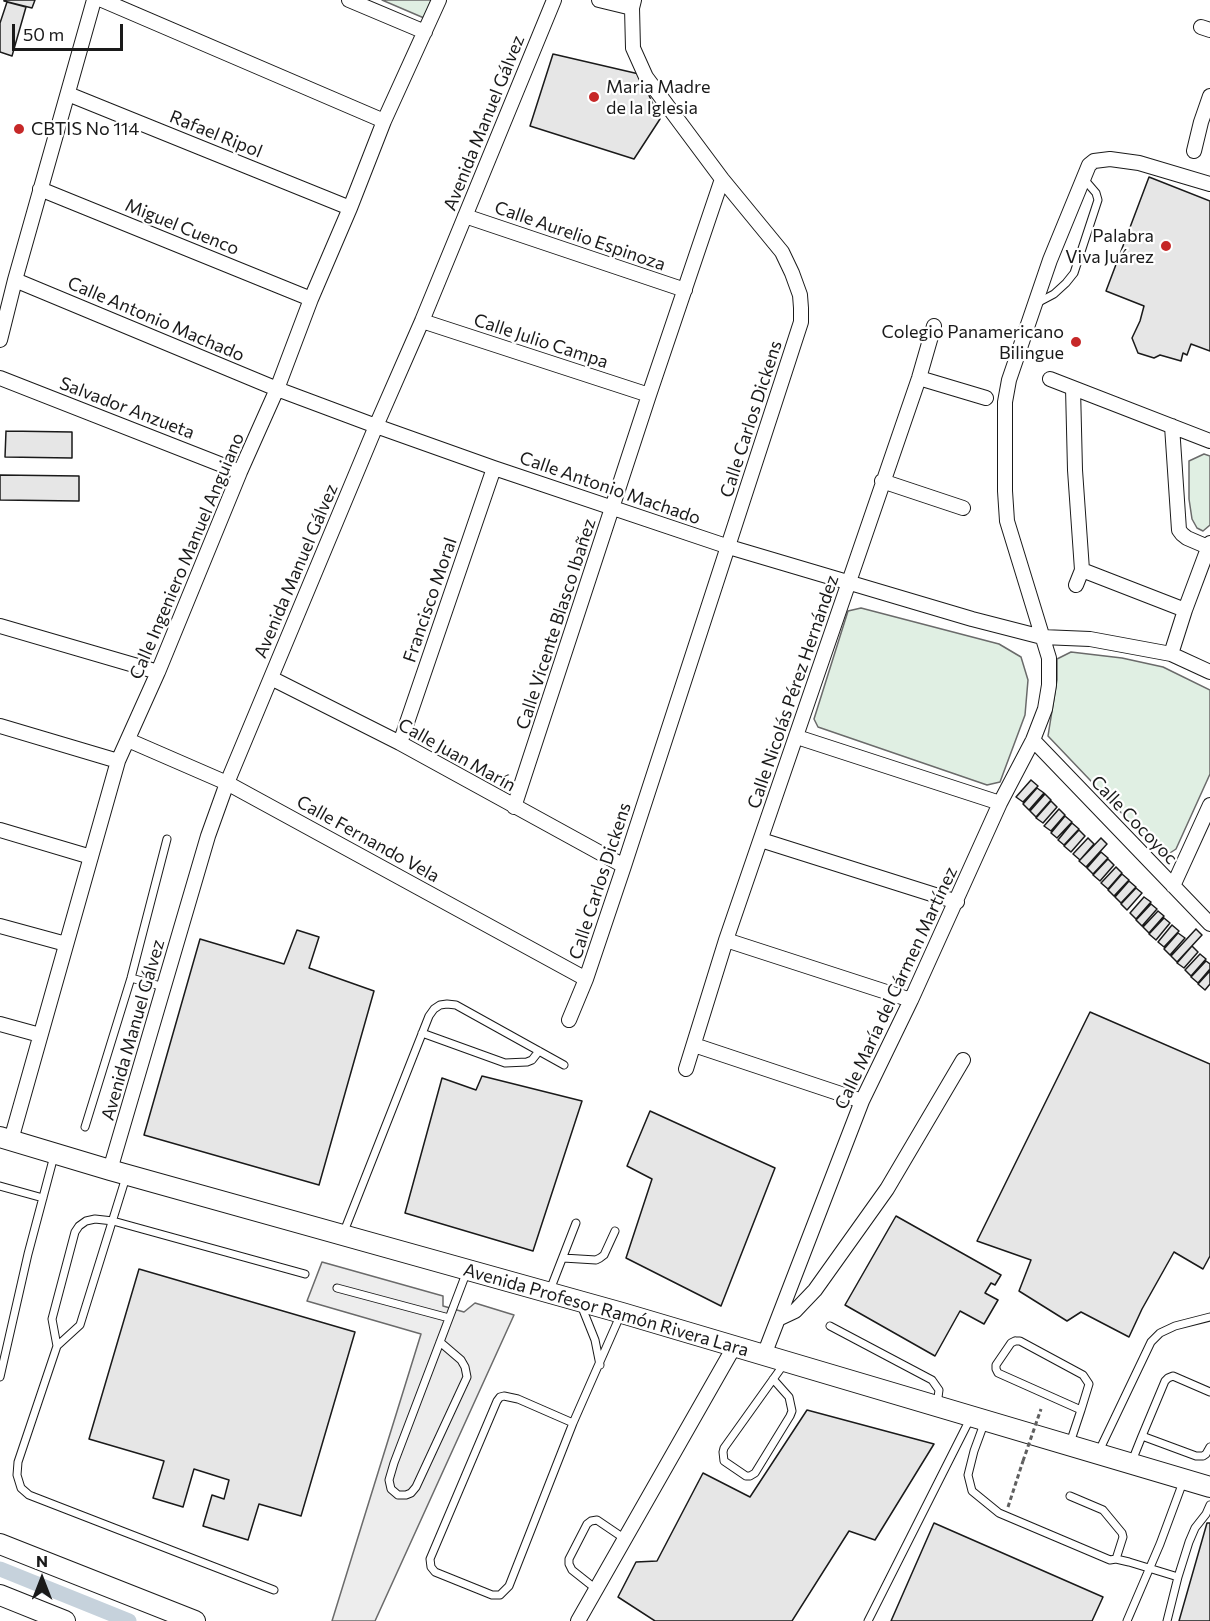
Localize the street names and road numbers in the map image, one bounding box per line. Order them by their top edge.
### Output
street label: Avenida Manuel Gálvez [439,32,529,214]
street label: Rafael Ripol [167,106,265,162]
street label: Miguel Cuenco [122,194,242,260]
street label: Calle Aurelio Espinoza [492,197,668,275]
street label: Calle Antonio Machado [64,272,248,366]
street label: Calle Julio Campa [471,309,611,373]
street label: Calle Carlos Dickens [715,338,787,500]
street label: Salvador Anzueta [57,372,197,444]
street label: Calle Ingeniero Manuel Anguiano [125,429,249,683]
street label: Calle Antonio Machado [517,447,703,529]
street label: Avenida Manuel Gálvez [249,481,343,661]
street label: Calle Vicente Blasco Ibañez [512,516,600,732]
street label: Francisco Moral [399,535,461,665]
street label: Calle Nicolás Pérez Hernández [743,572,843,812]
street label: Calle Juan Marín [395,714,519,796]
street label: Calle Cocoyoc [1086,771,1182,869]
street label: Calle Fernando Vela [293,791,443,887]
street label: Calle Carlos Dickens [564,800,636,962]
street label: Calle María del Cármen Martínez [830,863,962,1113]
street label: Avenida Manuel Gálvez [97,937,169,1123]
street label: Avenida Profesor Ramón Rivera Lara [461,1259,751,1361]

